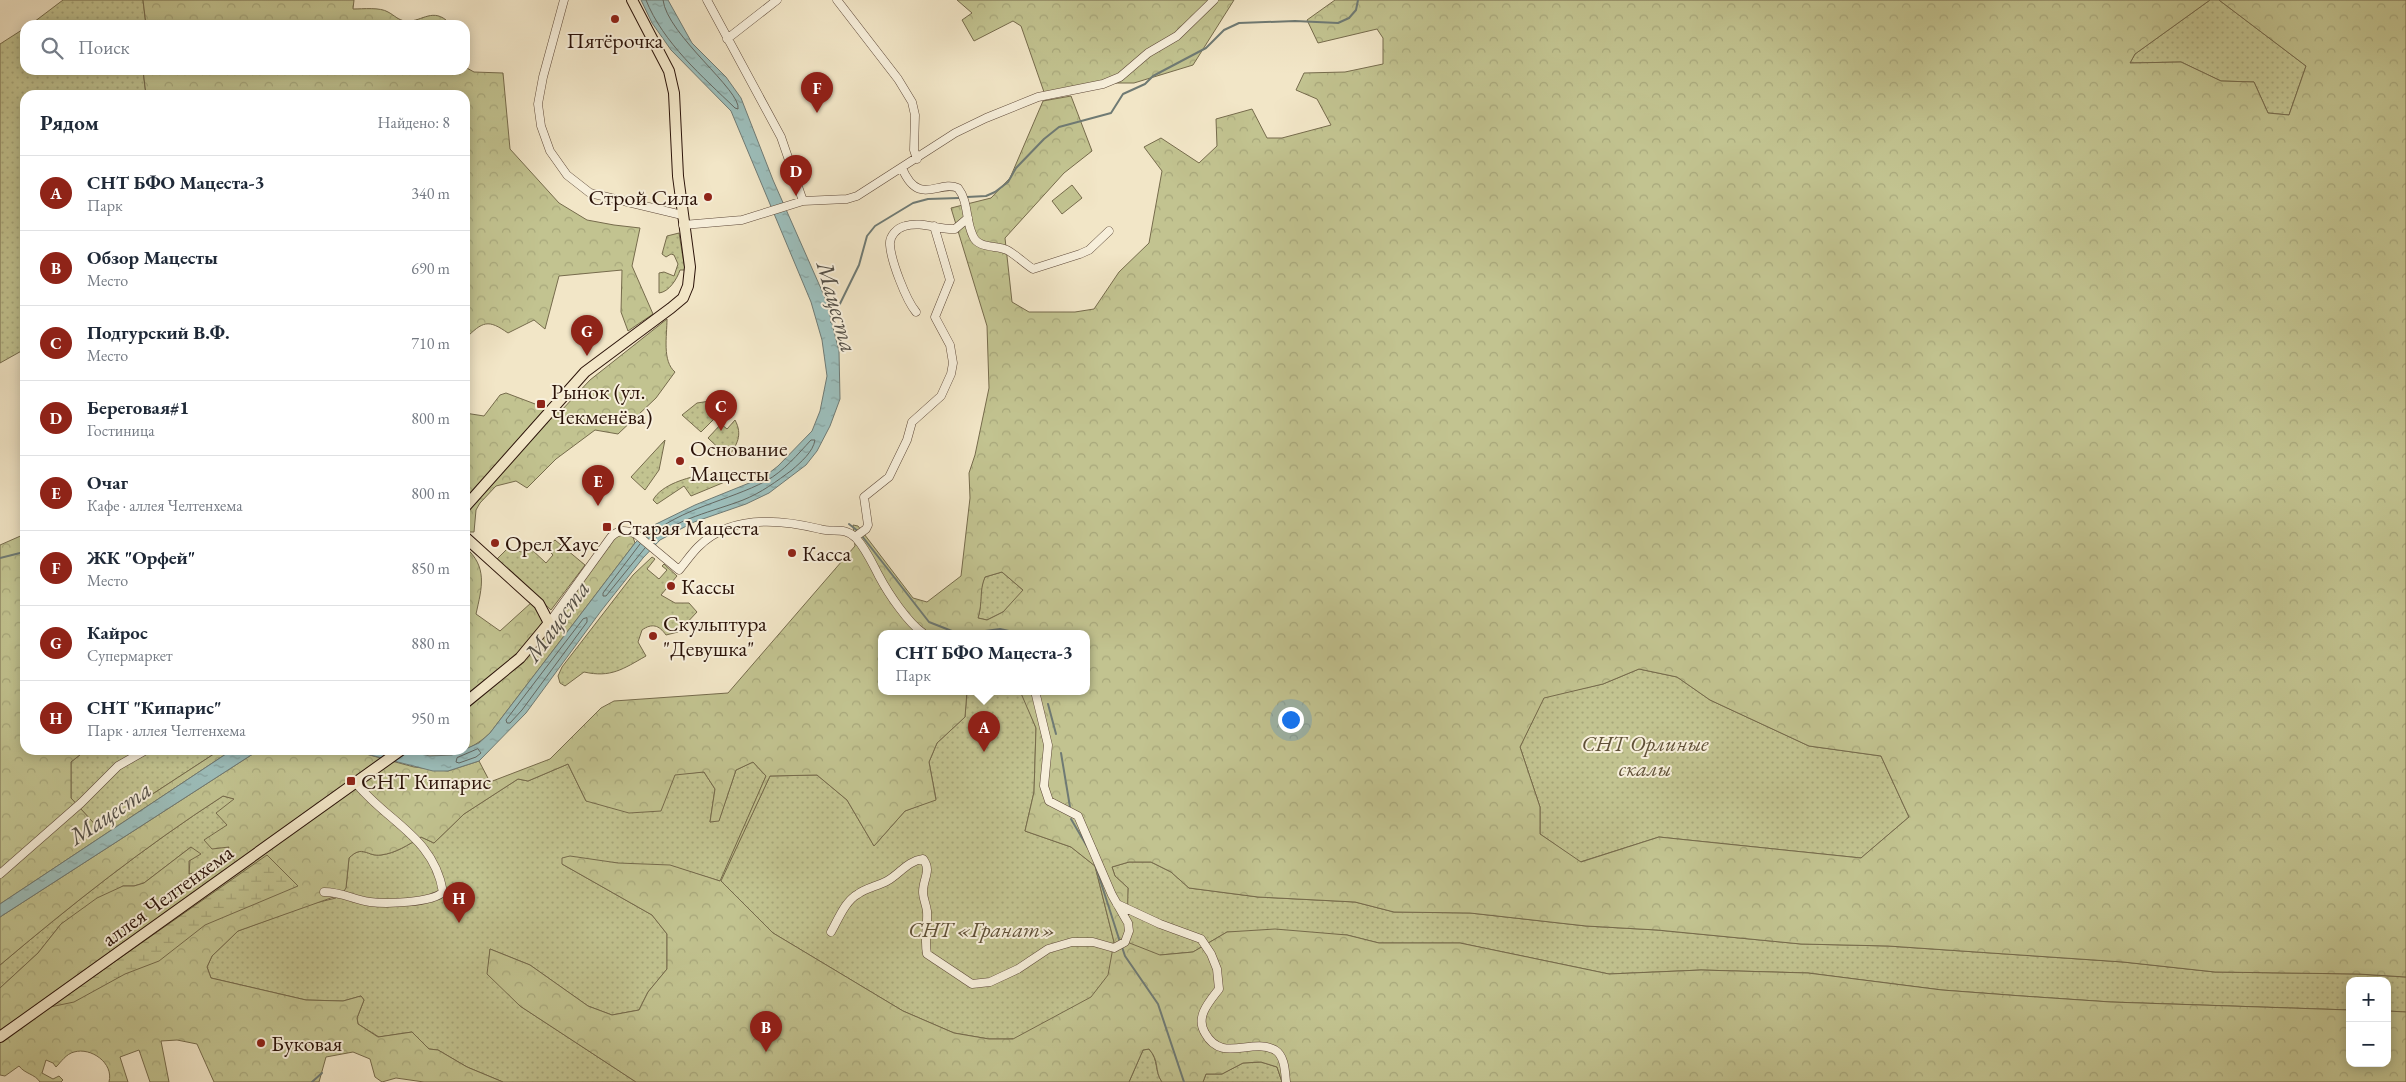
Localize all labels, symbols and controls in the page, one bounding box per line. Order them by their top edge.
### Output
marker: Пятёрочка [609,13,621,25]
search box [20,20,470,75]
place label: Пятёрочка [567,26,664,55]
icon: search [38,34,66,62]
text: Поиск [78,35,130,60]
pin: F [801,72,833,113]
text: Рядом [40,109,99,136]
text: Найдено: 8 [378,112,450,133]
pin: D [780,155,812,196]
text: СНТ БФО Мацеста-3 [87,170,265,195]
text: A [50,183,62,204]
text: 340 m [411,183,450,204]
place label: Строй Сила [588,183,698,212]
marker: Строй Сила [702,191,714,203]
text: Парк [87,195,123,216]
text: Обзор Мацесты [87,245,218,270]
water label: Мацеста [809,256,865,356]
text: B [51,258,61,279]
text: 690 m [411,258,450,279]
text: Место [87,270,128,291]
pin: G [571,315,603,356]
text: Подгурский В.Ф. [87,320,230,345]
text: C [50,333,62,354]
text: 710 m [411,333,450,354]
text: Место [87,345,128,366]
place label: Рынок (ул. Чекменёва) [551,377,652,431]
pin: C [705,390,737,431]
text: Береговая#1 [87,395,189,420]
marker: Рынок (ул. Чекменёва) [535,398,547,410]
text: D [50,408,62,429]
text: 800 m [411,408,450,429]
text: Гостиница [87,420,155,441]
place label: Основание Мацесты [690,434,788,488]
marker: Основание Мацесты [674,455,686,467]
pin: E [582,465,614,506]
text: Очаг [87,470,128,495]
text: E [51,483,61,504]
text: 800 m [411,483,450,504]
text: Кафе · аллея Челтенхема [87,495,243,516]
place label: Старая Мацеста [617,513,759,542]
marker: Старая Мацеста [601,521,613,533]
place label: Орел Хаус [505,529,599,558]
marker: Орел Хаус [489,537,501,549]
place label: Касса [802,539,851,568]
text: ЖК "Орфей" [87,545,195,570]
marker: Касса [786,547,798,559]
text: F [52,558,60,579]
text: 850 m [411,558,450,579]
text: Место [87,570,128,591]
place label: Кассы [681,572,735,601]
water label: Мацеста [515,574,597,669]
marker: Кассы [665,580,677,592]
place label: Скульптура "Девушка" [663,609,767,663]
text: Кайрос [87,620,148,645]
marker: Скульптура "Девушка" [647,630,659,642]
popup [878,630,1090,695]
text: G [50,633,62,654]
text: 880 m [411,633,450,654]
text: СНТ БФО Мацеста-3 [895,640,1073,665]
text: Супермаркет [87,645,173,666]
text: Парк [895,665,931,686]
text: СНТ "Кипарис" [87,695,222,720]
your location [1278,707,1304,733]
text: H [50,708,62,729]
text: 950 m [411,708,450,729]
pin: A [968,711,1000,752]
text: Парк · аллея Челтенхема [87,720,246,741]
park label: СНТ Орлиные скалы [1582,729,1709,783]
place label: СНТ Кипарис [361,767,492,796]
water label: Мацеста [61,774,157,853]
marker: СНТ Кипарис [345,775,357,787]
street label: аллея Челтенхема [96,838,239,953]
pin: H [443,882,475,923]
park label: СНТ «Гранат» [908,915,1056,944]
map controls [2346,977,2391,1067]
button: + [2346,977,2391,1022]
pin: B [750,1011,782,1052]
button: − [2346,1022,2391,1067]
place label: Буковая [271,1029,343,1058]
marker: Буковая [255,1037,267,1049]

